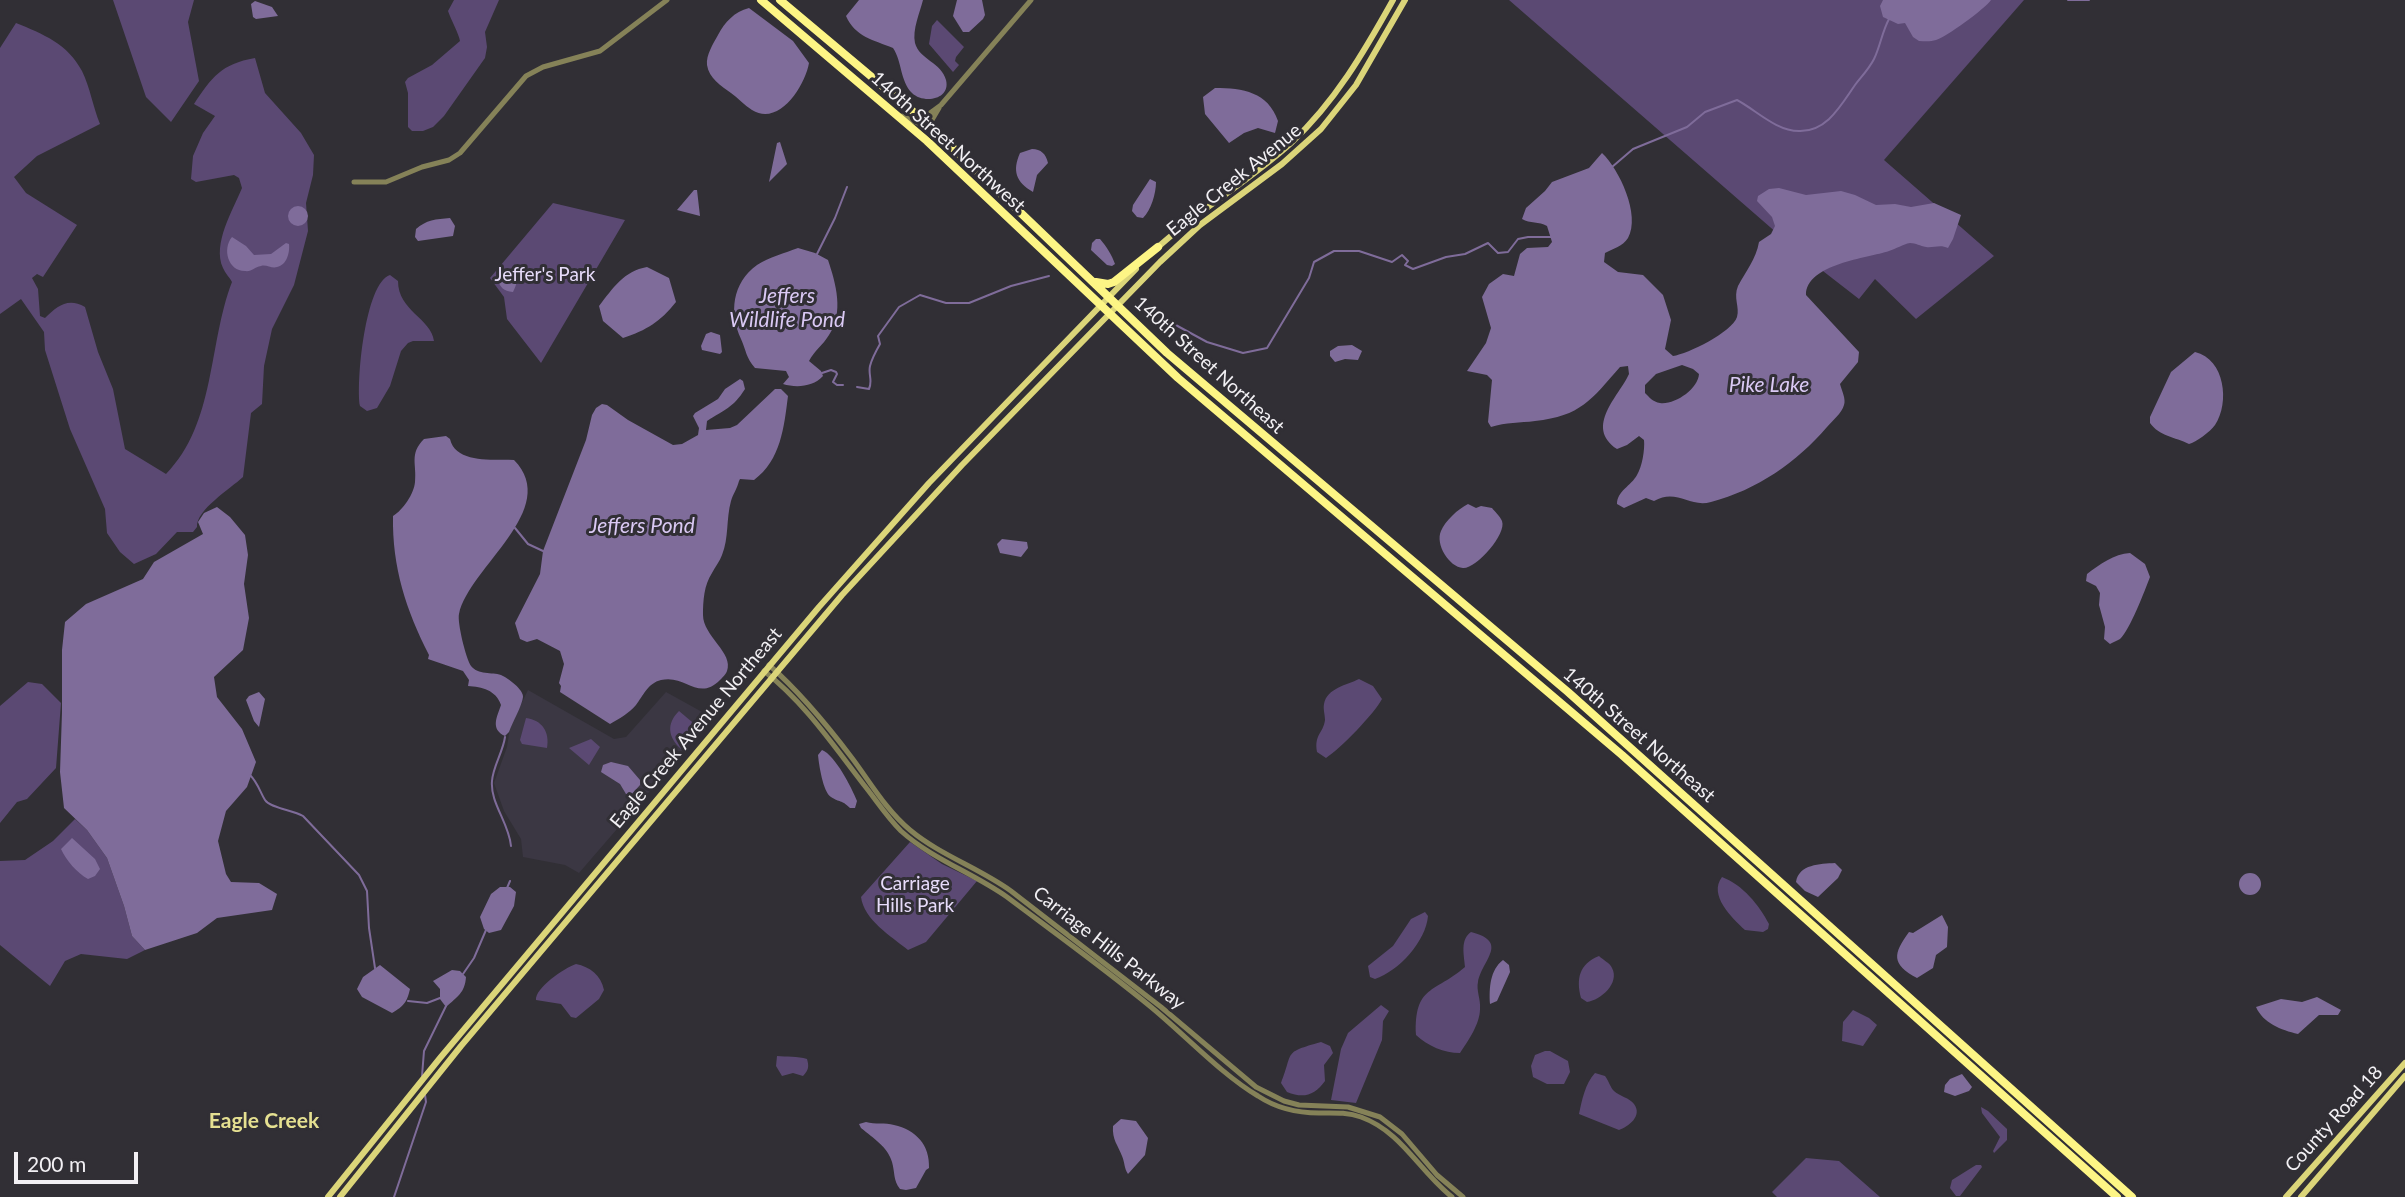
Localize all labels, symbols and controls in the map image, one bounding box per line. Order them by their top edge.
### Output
street label: 140th Street Northwest [866,67,1030,217]
street label: Eagle Creek Avenue [1162,119,1306,241]
park label: Jeffer's Park [495,264,595,286]
water label: Jeffers Wildlife Pond [729,283,845,333]
street label: 140th Street Northeast [1129,292,1289,438]
water label: Pike Lake [1729,372,1809,398]
water label: Jeffers Pond [589,513,695,539]
street label: Eagle Creek Avenue Northeast [605,623,787,833]
street label: 140th Street Northeast [1558,663,1720,807]
park label: Carriage Hills Park [876,873,954,917]
street label: Carriage Hills Parkway [1028,882,1190,1014]
street label: County Road 18 [2280,1061,2388,1177]
district label: Eagle Creek [209,1108,319,1134]
scale bar [18,1138,142,1182]
text: 200 m [27,1151,86,1176]

